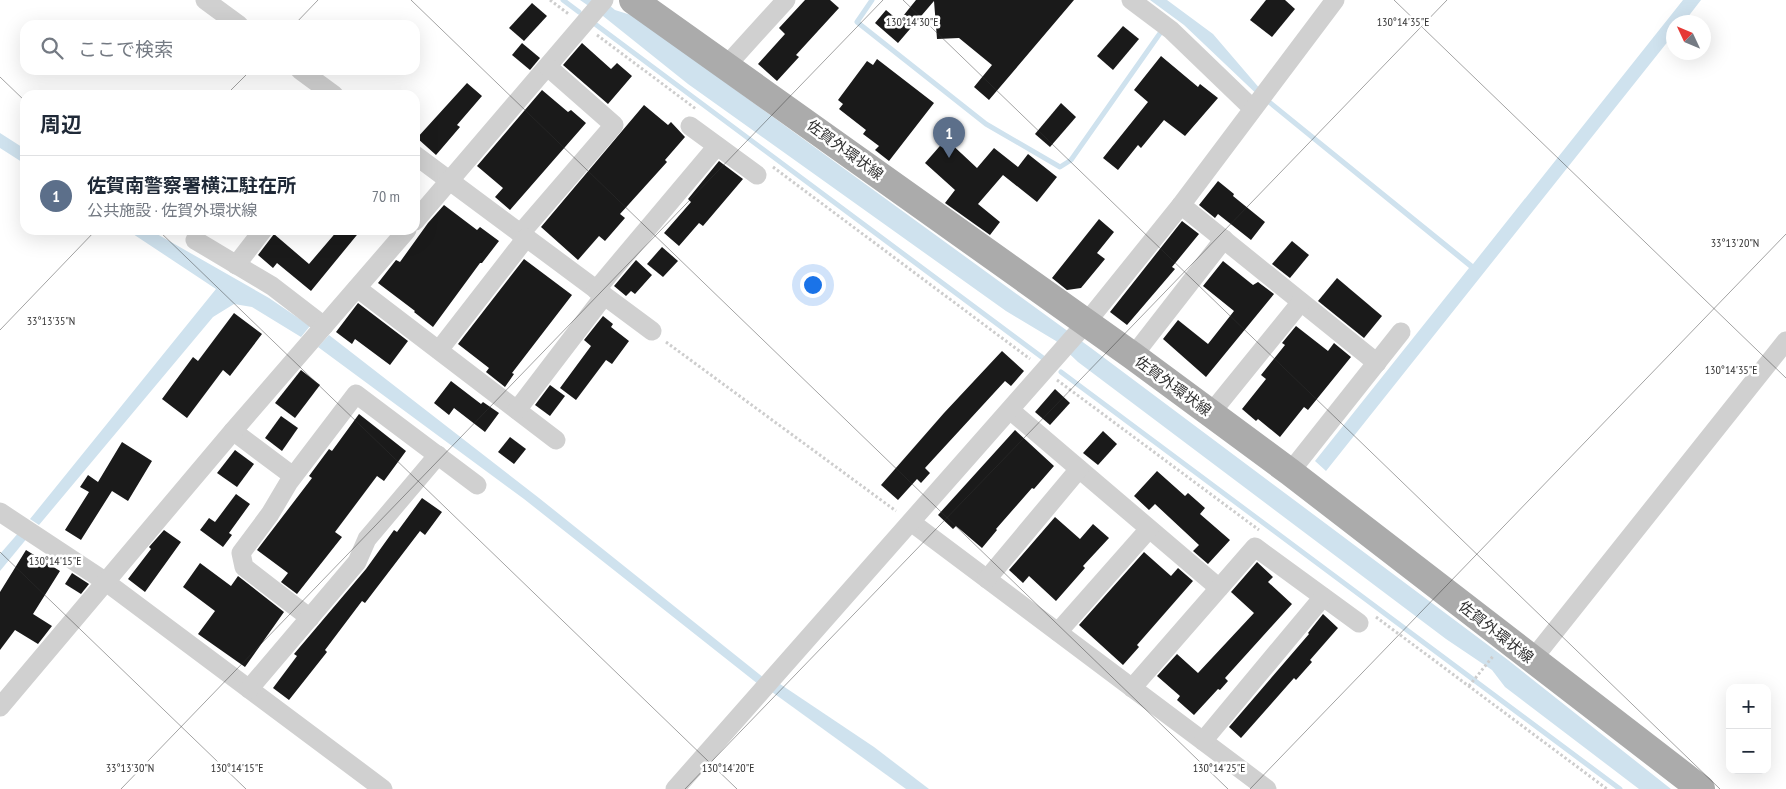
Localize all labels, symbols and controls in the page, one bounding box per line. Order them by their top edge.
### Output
text: 130°14'30"E [886,14,938,29]
text: 130°14'35"E [1377,14,1429,29]
north arrow [1666,15,1711,60]
search box [20,20,420,75]
icon: search [38,34,66,62]
text: ここで検索 [78,37,173,61]
text: 周辺 [40,111,82,138]
street label: 佐賀外環状線 [803,115,887,184]
pin: 1 [933,117,965,158]
text: 佐賀南警察署横江駐在所 [87,173,296,197]
text: 1 [52,186,60,206]
text: 70 m [372,186,400,206]
text: 公共施設 · 佐賀外環状線 [87,200,257,220]
text: 33°13'20"N [1711,235,1759,250]
your location [800,272,826,298]
text: 33°13'35"N [27,313,75,328]
street label: 佐賀外環状線 [1131,351,1215,420]
text: 130°14'35"E [1705,362,1757,377]
text: 130°14'15"E [29,553,81,568]
street label: 佐賀外環状線 [1455,596,1538,667]
map controls [1726,684,1771,774]
button: + [1726,684,1771,729]
button: − [1726,729,1771,774]
text: 33°13'30"N [106,760,154,775]
text: 130°14'15"E [211,760,263,775]
text: 130°14'20"E [702,760,754,775]
text: 130°14'25"E [1193,760,1245,775]

